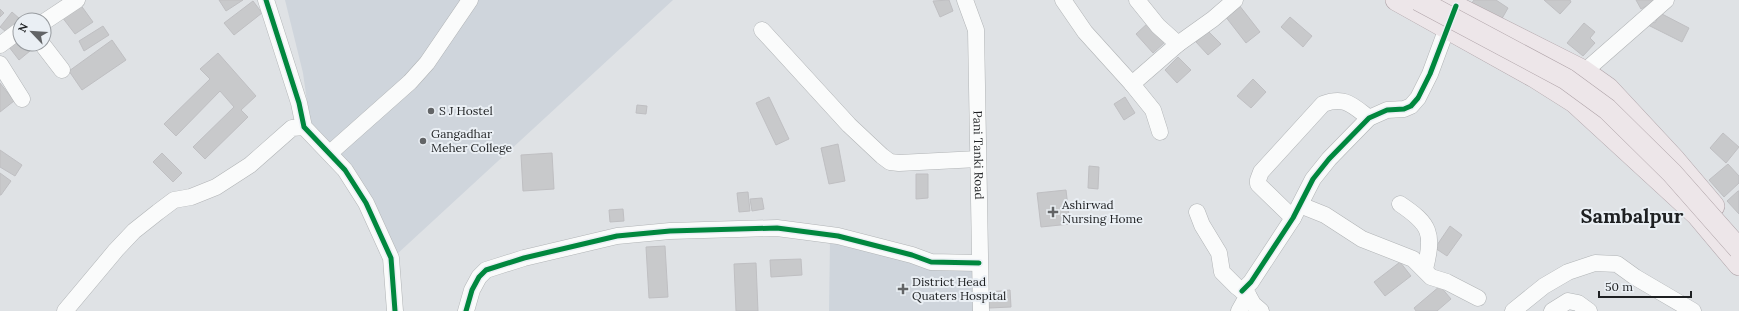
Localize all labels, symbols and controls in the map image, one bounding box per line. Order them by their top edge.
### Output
north arrow [12,12,52,52]
text: N [15,21,31,35]
place label: S J Hostel [439,103,493,118]
marker: S J Hostel [426,106,436,116]
street label: Pani Tanki Road [970,110,987,200]
place label: Gangadhar Meher College [431,126,512,155]
marker: Gangadhar Meher College [418,136,428,146]
place label: Ashirwad Nursing Home [1061,197,1143,226]
district label: Sambalpur [1581,203,1684,228]
marker: Ashirwad Nursing Home [1047,206,1059,218]
scale bar [1599,273,1691,299]
place label: District Head Quaters Hospital [912,274,1006,303]
text: 50 m [1605,279,1633,294]
marker: District Head Quaters Hospital [897,283,909,295]

